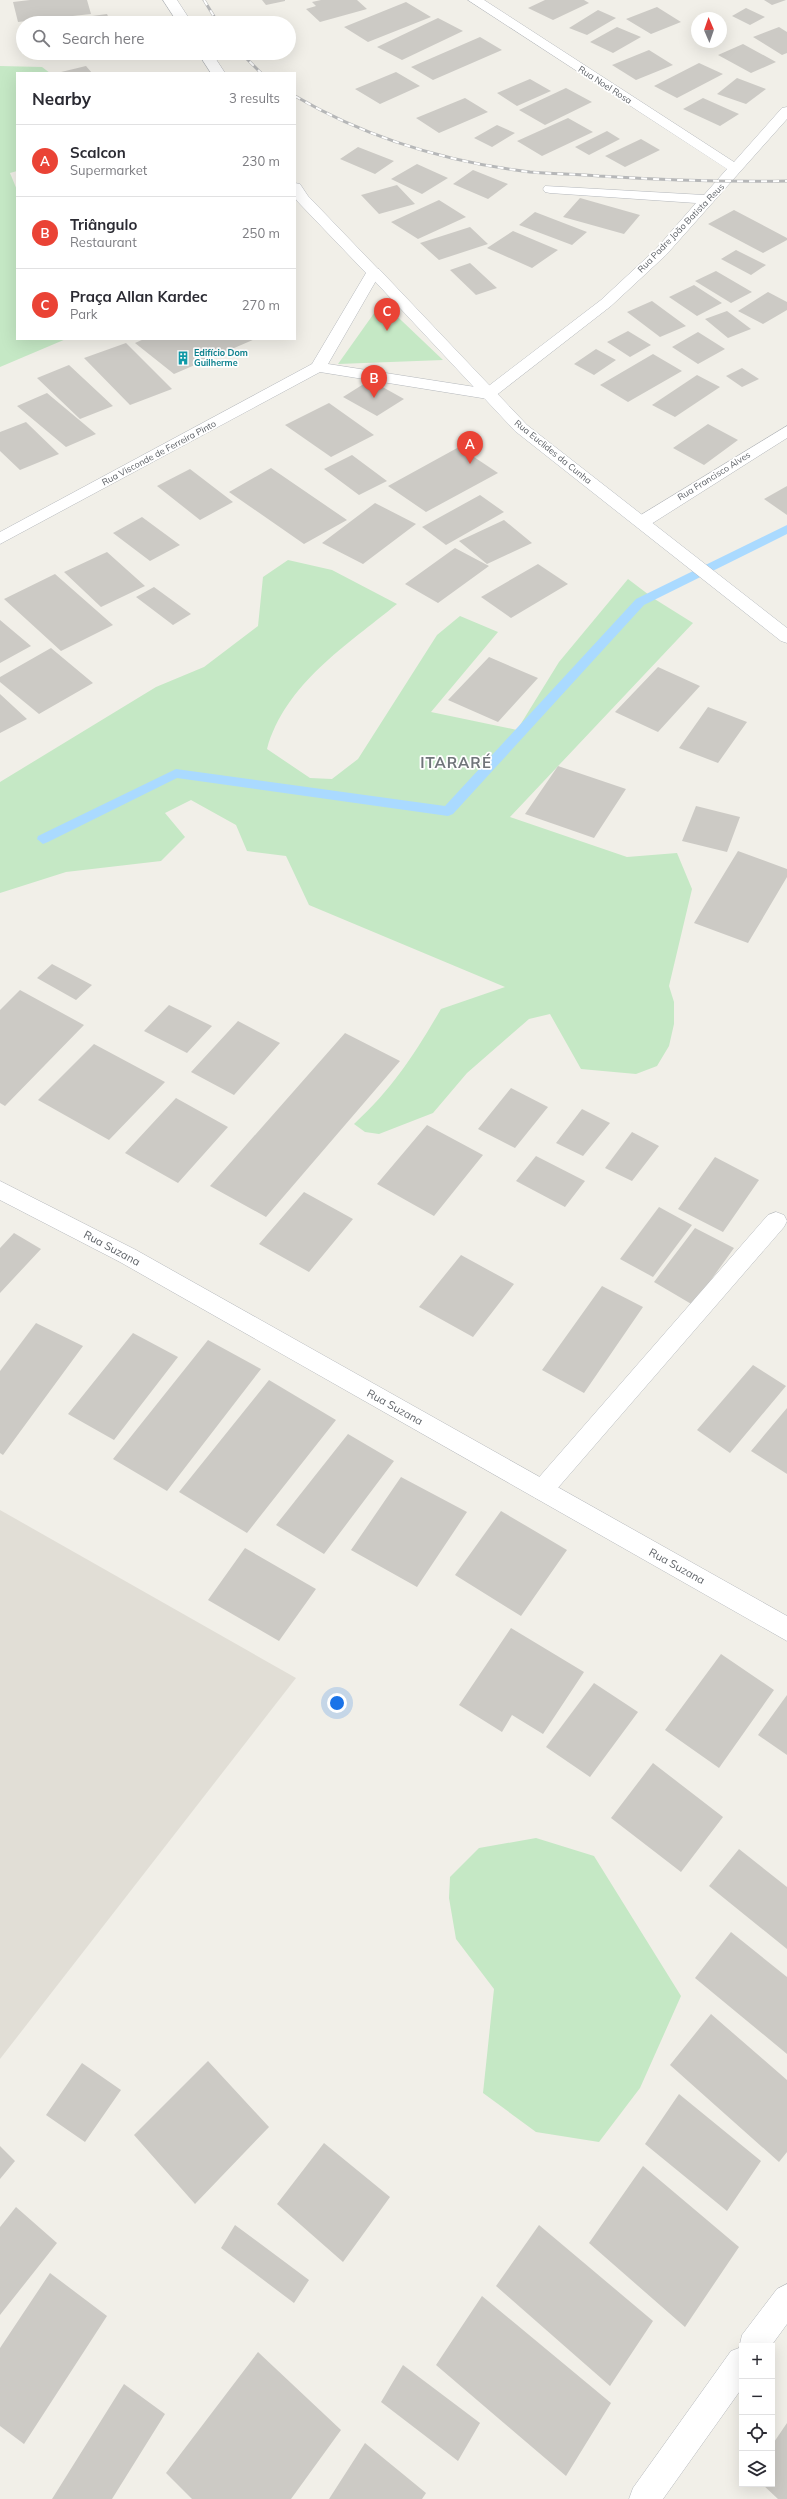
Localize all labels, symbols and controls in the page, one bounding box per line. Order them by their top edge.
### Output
north arrow [691,12,727,48]
search box [16,16,296,60]
icon: search [30,27,52,49]
text: Search here [62,29,144,48]
street label: Rua Noel Rosa [576,63,634,106]
text: Nearby [32,88,91,109]
text: 3 results [229,90,280,106]
text: Scalcon [70,143,126,162]
text: A [40,153,50,169]
text: 230 m [242,153,280,169]
text: Supermarket [70,162,147,178]
street label: Rua Padre João Batista Reus [635,181,726,275]
text: Triângulo [70,215,137,234]
text: B [41,225,49,241]
text: 250 m [242,225,280,241]
text: Restaurant [70,234,137,250]
text: Praça Allan Kardec [70,287,208,306]
text: C [41,297,49,313]
text: 270 m [242,297,280,313]
pin: C [374,298,400,331]
text: Park [70,306,97,322]
place label: Edifício Dom Guilherme [194,347,248,368]
building icon: Edifício Dom Guilherme [175,350,191,366]
pin: B [361,365,387,398]
street label: Rua Euclides da Cunha [513,417,594,486]
street label: Rua Visconde de Ferreira Pinto [100,418,218,487]
pin: A [457,431,483,464]
street label: Rua Francisco Alves [675,449,752,502]
district label: ITARARÉ [420,753,492,772]
street label: Rua Suzana [81,1227,143,1269]
street label: Rua Suzana [365,1386,425,1428]
street label: Rua Suzana [647,1545,707,1587]
your location [327,1693,347,1713]
map controls [739,2343,775,2487]
button: + [739,2343,775,2379]
button: − [739,2379,775,2415]
button: locate [739,2415,775,2451]
button: layers [739,2451,775,2487]

